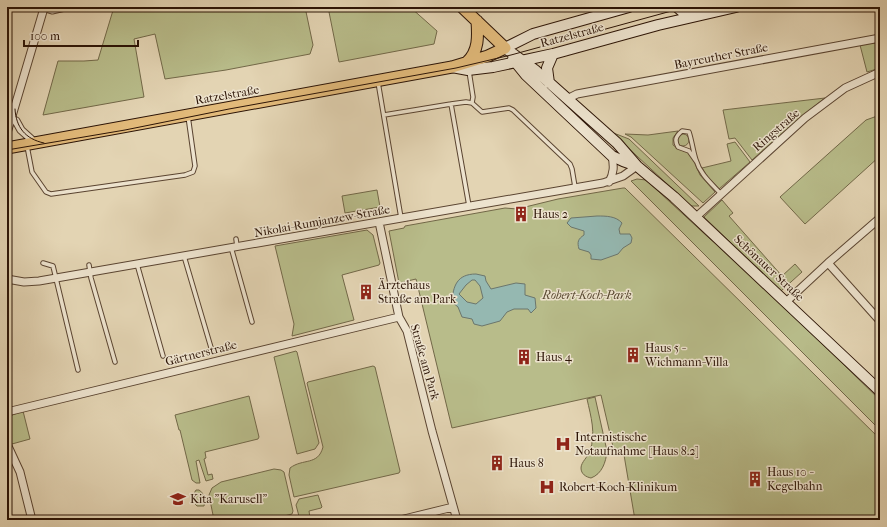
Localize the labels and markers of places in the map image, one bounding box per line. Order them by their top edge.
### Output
building icon: Haus 2 [512,205,530,223]
place label: Haus 2 [533,207,568,221]
place label: Ärztehaus Straße am Park [377,277,457,306]
building icon: Ärztehaus Straße am Park [357,283,375,301]
place label: Haus 5 - Wichmann-Villa [644,341,729,369]
building icon: Haus 5 - Wichmann-Villa [624,346,642,364]
building icon: Haus 4 [515,348,533,366]
place label: Haus 4 [536,350,573,364]
place label: Internistische Notaufnahme [Haus 8.2] [575,430,699,458]
hospital icon: Internistische Notaufnahme [Haus 8.2] [554,435,572,453]
building icon: Haus 8 [488,454,506,472]
place label: Haus 8 [509,456,544,470]
place label: Haus 10 - Kegelbahn [767,465,823,493]
building icon: Haus 10 - Kegelbahn [746,470,764,488]
hospital icon: Robert-Koch-Klinikum [538,478,556,496]
place label: Robert-Koch-Klinikum [559,480,677,494]
school or university icon: Kita "Karusell" [169,490,187,508]
place label: Kita "Karusell" [190,492,268,506]

